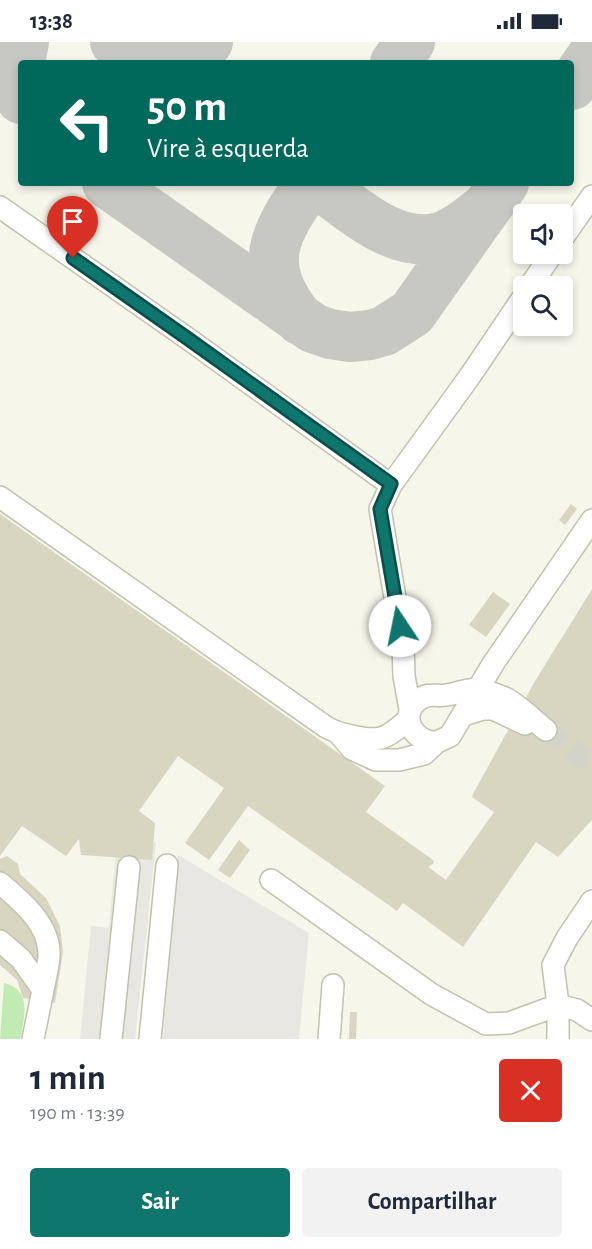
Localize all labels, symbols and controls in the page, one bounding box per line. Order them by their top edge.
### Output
text: 13:38 [30,10,73,32]
icon: left [48,84,126,162]
text: 50 m [147,86,227,128]
text: Vire à esquerda [147,135,309,162]
pin [47,196,98,258]
map controls [513,204,573,336]
button: sound [513,204,573,264]
icon: arrive [56,205,89,238]
button: search [513,276,573,336]
position arrow [368,594,432,658]
button: close [499,1059,562,1122]
text: 1 min [30,1060,106,1096]
text: 190 m · 13:39 [30,1103,125,1123]
button: Sair [30,1168,290,1237]
button: Compartilhar [302,1168,562,1237]

